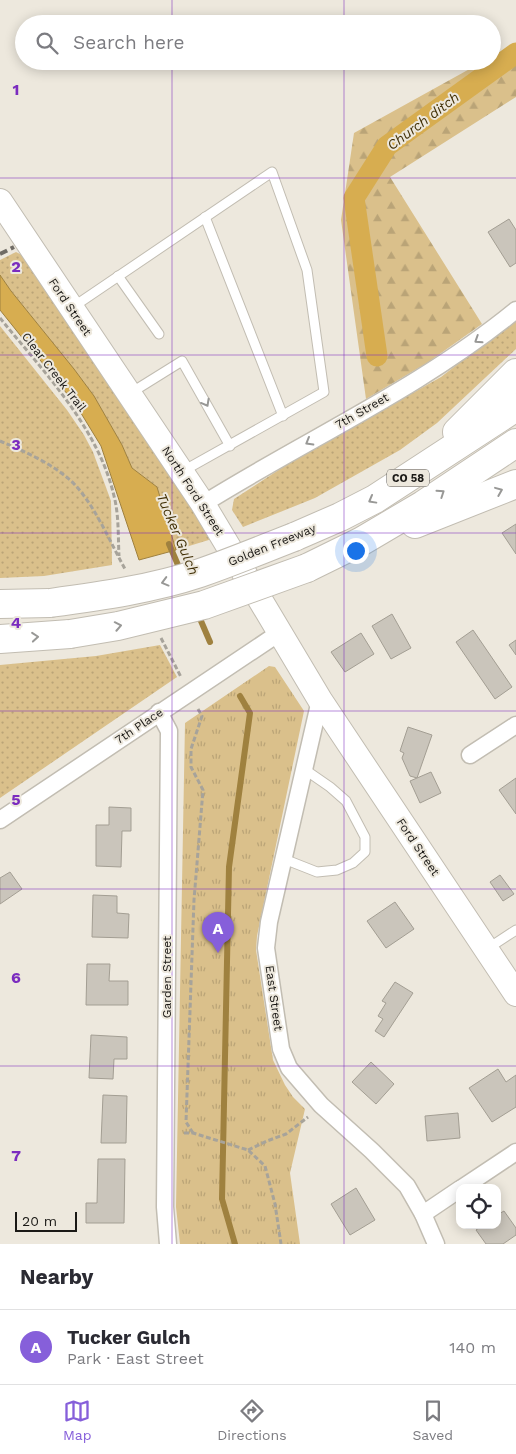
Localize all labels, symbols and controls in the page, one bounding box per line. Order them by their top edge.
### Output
search box [15,15,501,70]
icon: search [33,29,61,57]
text: Search here [73,31,184,54]
text: 1 [13,80,19,99]
water label: Church ditch [384,89,462,153]
text: 2 [11,257,21,276]
street label: Ford Street [46,276,94,338]
street label: Clear Creek Trail [19,330,89,414]
one-way arrow [474,334,483,343]
street label: 7th Street [333,390,391,432]
one-way arrow [200,398,210,407]
text: 3 [11,435,21,454]
one-way arrow [305,436,314,446]
street label: North Ford Street [159,444,227,538]
road number: CO 58 [387,469,429,486]
one-way arrow [494,487,502,497]
one-way arrow [436,490,445,499]
water label: Tucker Gulch [154,491,202,577]
one-way arrow [369,494,378,504]
street label: Golden Freeway [226,521,319,569]
your location [343,538,369,564]
one-way arrow [161,576,170,587]
text: 4 [11,613,21,632]
one-way arrow [114,621,123,631]
one-way arrow [31,631,39,642]
street label: 7th Place [112,705,166,747]
text: 5 [11,790,21,809]
street label: Ford Street [394,816,442,878]
pin: A [202,912,234,953]
street label: Garden Street [160,936,174,1018]
street label: East Street [262,964,286,1032]
text: 6 [11,968,21,987]
text: 7 [11,1146,21,1165]
map controls [456,1184,501,1229]
button: locate [456,1184,501,1229]
scale bar [15,1209,78,1232]
text: 20 m [22,1213,57,1229]
text: Nearby [20,1264,93,1289]
text: Tucker Gulch [67,1326,191,1349]
text: A [31,1338,41,1357]
text: 140 m [449,1338,496,1357]
text: Park · East Street [67,1349,204,1368]
tab: Map [63,1397,92,1443]
tab: Directions [217,1397,287,1443]
tab: Saved [412,1397,453,1443]

